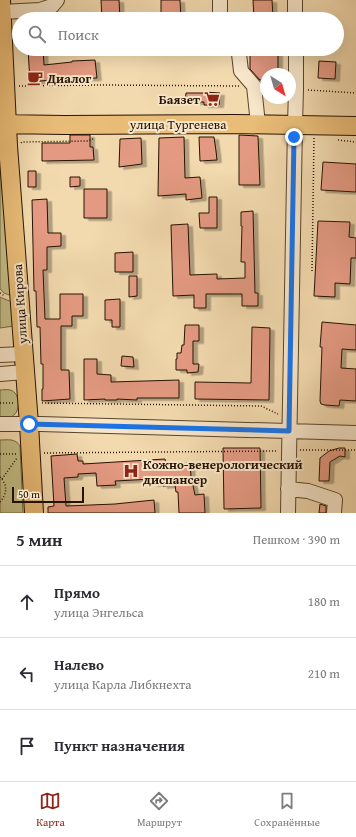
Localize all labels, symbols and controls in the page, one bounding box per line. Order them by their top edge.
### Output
search box [12,12,344,56]
icon: search [26,23,48,45]
text: Поиск [58,24,99,45]
north arrow [260,68,296,104]
cafe icon: Диалог [26,69,44,87]
place label: Диалог [46,69,91,88]
place label: Баязет [159,90,200,109]
supermarket icon: Баязет [203,90,221,108]
street label: улица Тургенева [129,115,227,134]
route end [285,128,303,146]
street label: улица Кирова [8,263,32,345]
route start [20,415,38,433]
place label: Кожно-венерологический диспансер [143,455,303,489]
hospital icon: Кожно-венерологический диспансер [122,462,140,480]
scale bar [12,485,84,504]
text: 50 m [18,486,40,502]
text: 5 мин [16,527,62,552]
text: Пешком · 390 m [253,530,340,549]
text: Прямо [54,582,100,603]
icon: ahead [16,591,38,613]
text: 180 m [308,592,340,611]
text: улица Энгельса [54,603,144,622]
text: Налево [54,654,104,675]
icon: left [16,663,38,685]
text: 210 m [308,664,340,683]
text: улица Карла Либкнехта [54,675,192,694]
icon: arrive [16,735,38,757]
text: Пункт назначения [54,735,185,756]
tab: Карта [36,790,65,830]
tab: Маршрут [137,790,182,830]
tab: Сохранённые [254,790,320,830]

